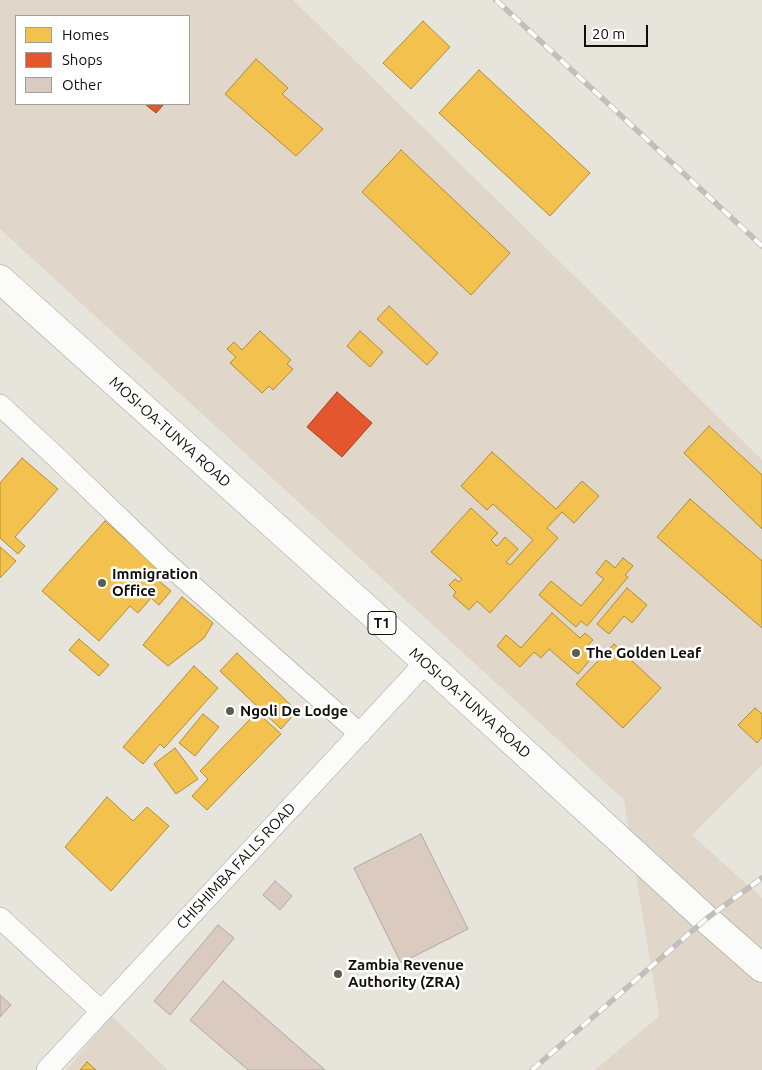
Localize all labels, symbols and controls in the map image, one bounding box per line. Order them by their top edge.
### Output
legend [15,15,190,105]
scale bar [587,15,651,47]
text: 20 m [592,25,625,42]
text: Homes [62,26,109,43]
text: Shops [62,51,103,68]
text: Other [62,76,102,93]
street label: MOSI-OA-TUNYA ROAD [106,373,234,491]
place label: Immigration Office [112,565,198,600]
marker: Immigration Office [96,577,108,589]
road number: T1 [368,612,396,634]
street label: MOSI-OA-TUNYA ROAD [406,644,534,762]
place label: The Golden Leaf [586,644,701,662]
marker: The Golden Leaf [570,647,582,659]
place label: Ngoli De Lodge [240,702,348,720]
marker: Ngoli De Lodge [224,705,236,717]
street label: CHISHIMBA FALLS ROAD [173,799,299,933]
place label: Zambia Revenue Authority (ZRA) [348,956,464,991]
marker: Zambia Revenue Authority (ZRA) [332,968,344,980]

